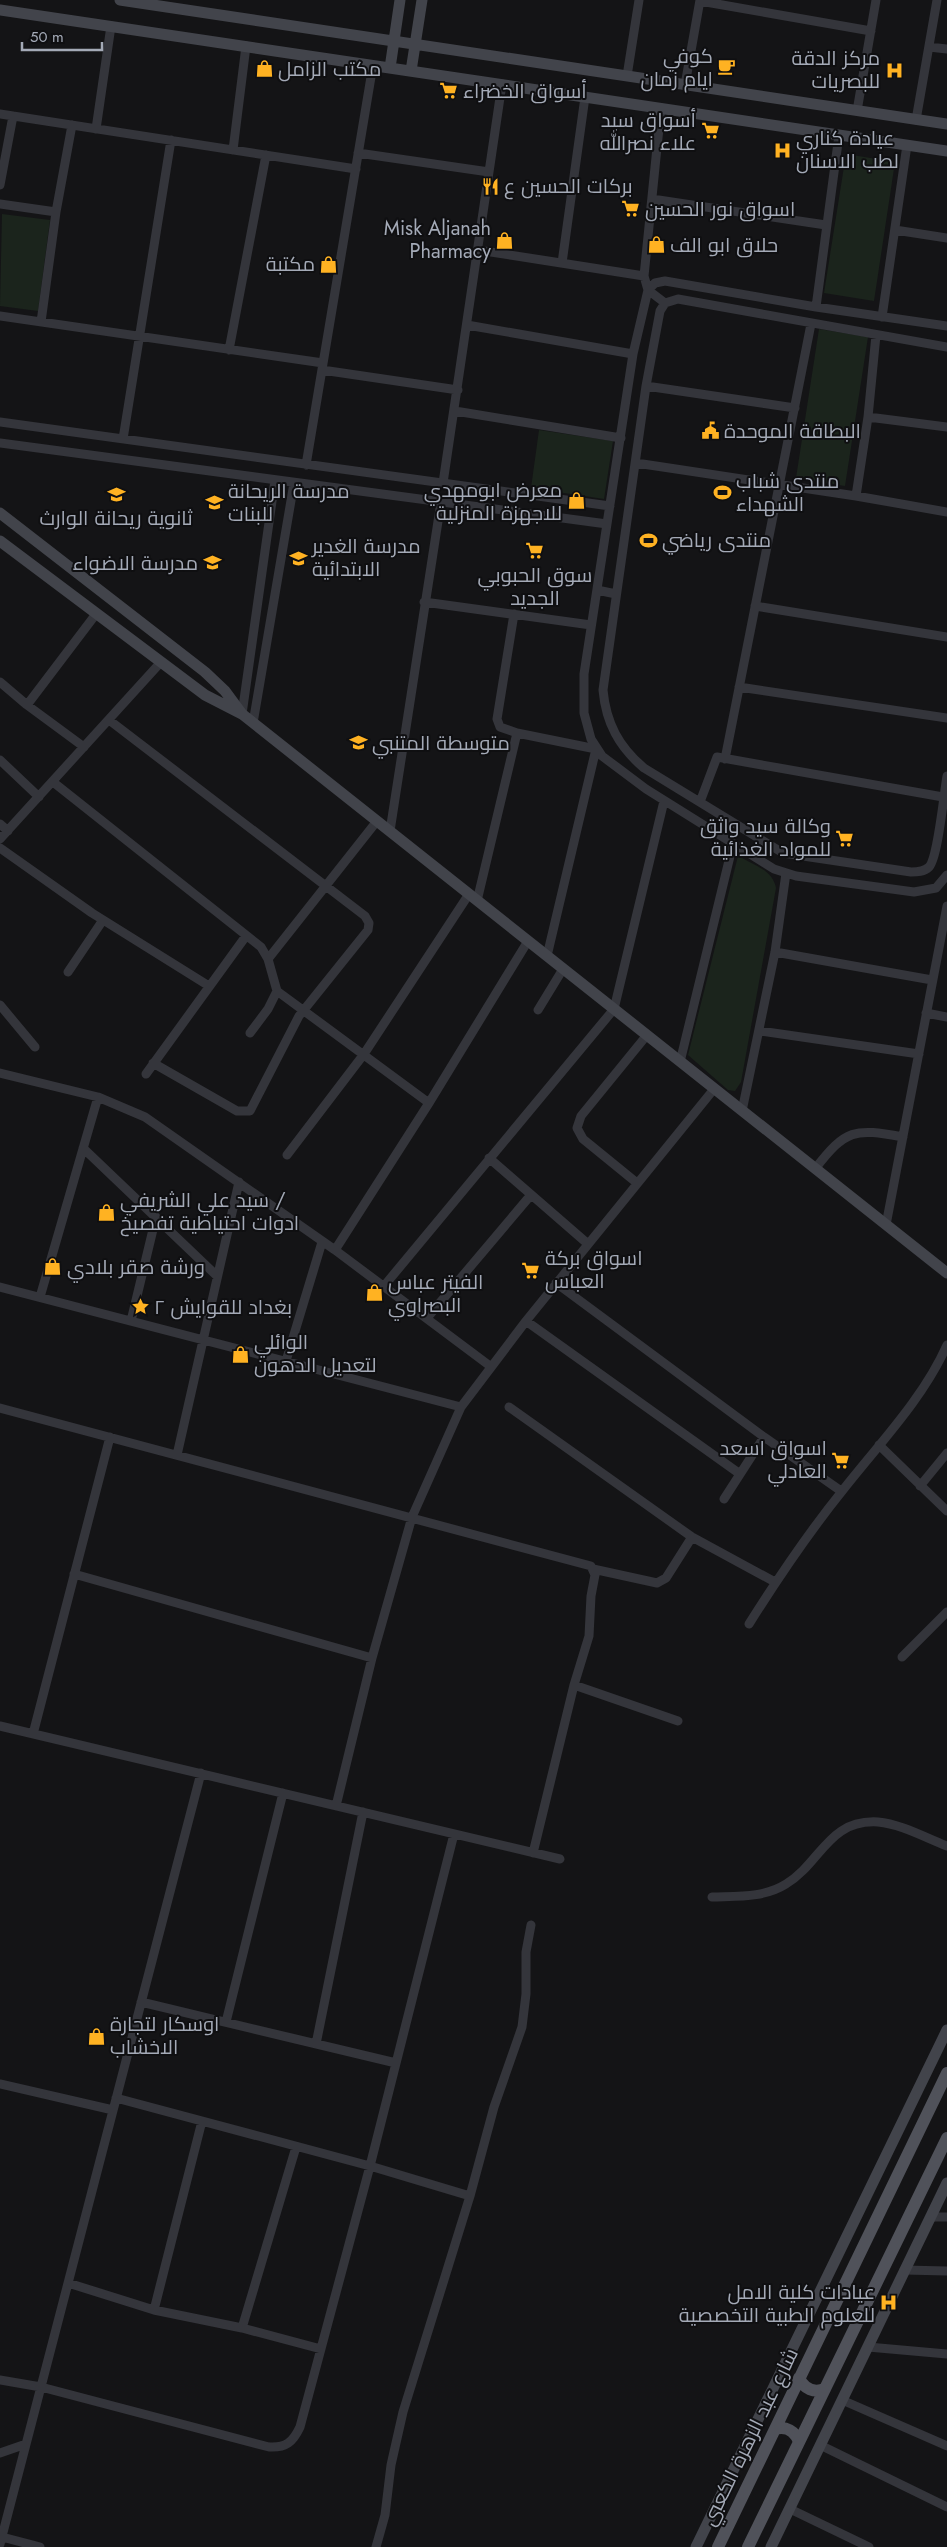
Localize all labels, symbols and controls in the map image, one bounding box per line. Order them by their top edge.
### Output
scale bar [22,20,102,52]
text: 50 m [30,26,64,48]
place label: كوفي ايام زمان [641,42,713,94]
place label: مركز الدقة للبصريات [791,44,880,96]
place label: مكتب الزامل [278,55,381,84]
cafe icon: كوفي ايام زمان [717,57,737,77]
shop icon: مكتب الزامل [254,59,274,79]
hospital icon: مركز الدقة للبصريات [884,60,904,80]
place label: أسواق الخضراء [463,77,587,106]
supermarket icon: أسواق الخضراء [439,81,459,101]
place label: أسواق سيد علاء نصرالله [600,106,696,158]
supermarket icon: أسواق سيد علاء نصرالله [700,121,720,141]
place label: عيادة كناري لطب الاسنان [796,124,899,176]
hospital icon: عيادة كناري لطب الاسنان [772,140,792,160]
place label: بركات الحسين ع [504,172,633,201]
restaurant icon: بركات الحسين ع [480,176,500,196]
place label: اسواق نور الحسين [645,195,795,224]
supermarket icon: اسواق نور الحسين [621,199,641,219]
place label: Misk Aljanah Pharmacy [384,214,491,266]
shop icon: Misk Aljanah Pharmacy [495,230,515,250]
place label: حلاق ابو الف [670,231,778,260]
shop icon: حلاق ابو الف [646,235,666,255]
place label: مكتبة [266,250,315,279]
shop icon: مكتبة [319,254,339,274]
place label: البطاقة الموحدة [724,417,861,446]
public building icon: البطاقة الموحدة [700,421,720,441]
place label: منتدى شباب الشهداء [736,467,839,519]
place label: معرض ابومهدي للاجهزة المنزلية [424,476,562,528]
place label: مدرسة الريحانة للبنات [228,477,350,529]
sports icon: منتدى شباب الشهداء [712,482,732,502]
school or university icon: ثانوية ريحانة الوارث [106,484,126,504]
shop icon: معرض ابومهدي للاجهزة المنزلية [566,491,586,511]
school or university icon: مدرسة الريحانة للبنات [204,492,224,512]
place label: ثانوية ريحانة الوارث [40,504,193,533]
place label: منتدى رياضي [662,526,771,555]
sports icon: منتدى رياضي [638,530,658,550]
place label: مدرسة الغدير الابتدائية [311,532,421,584]
supermarket icon: سوق الحبوبي الجديد [525,541,545,561]
school or university icon: مدرسة الغدير الابتدائية [288,548,308,568]
place label: مدرسة الاضواء [73,549,198,578]
school or university icon: مدرسة الاضواء [202,553,222,573]
place label: سوق الحبوبي الجديد [478,561,592,613]
place label: متوسطة المتنبي [372,729,510,759]
school or university icon: متوسطة المتنبي [348,733,368,753]
place label: وكالة سيد واثق للمواد الغذائية [700,812,831,864]
supermarket icon: وكالة سيد واثق للمواد الغذائية [835,828,855,848]
place label: سيد علي الشريفي / ادوات احتياطية تفصيخ [120,1186,299,1238]
shop icon: سيد علي الشريفي / ادوات احتياطية تفصيخ [96,1202,116,1222]
place label: اسواق بركة العباس [545,1244,643,1296]
place label: ورشة صقر بلادي [67,1253,205,1283]
shop icon: ورشة صقر بلادي [43,1257,63,1277]
supermarket icon: اسواق بركة العباس [521,1260,541,1280]
place label: الفيتر عباس البصراوي [388,1268,483,1321]
shop icon: الفيتر عباس البصراوي [364,1283,384,1303]
place label: بغداد للقوايش ٢ [154,1293,292,1322]
place icon: بغداد للقوايش ٢ [130,1297,150,1317]
place label: الوائلي لتعديل الدهون [254,1328,377,1380]
shop icon: الوائلي لتعديل الدهون [230,1344,250,1364]
place label: اسواق اسعد العادلي [720,1434,827,1487]
supermarket icon: اسواق اسعد العادلي [831,1450,851,1470]
place label: اوسكار لتجارة الاخشاب [110,2010,219,2062]
shop icon: اوسكار لتجارة الاخشاب [86,2026,106,2046]
place label: عيادات كلية الامل للعلوم الطبية التخصصية [679,2278,875,2330]
hospital icon: عيادات كلية الامل للعلوم الطبية التخصصية [879,2293,899,2313]
street label: شارع عبد الزهرة الكعبي [694,2343,807,2531]

